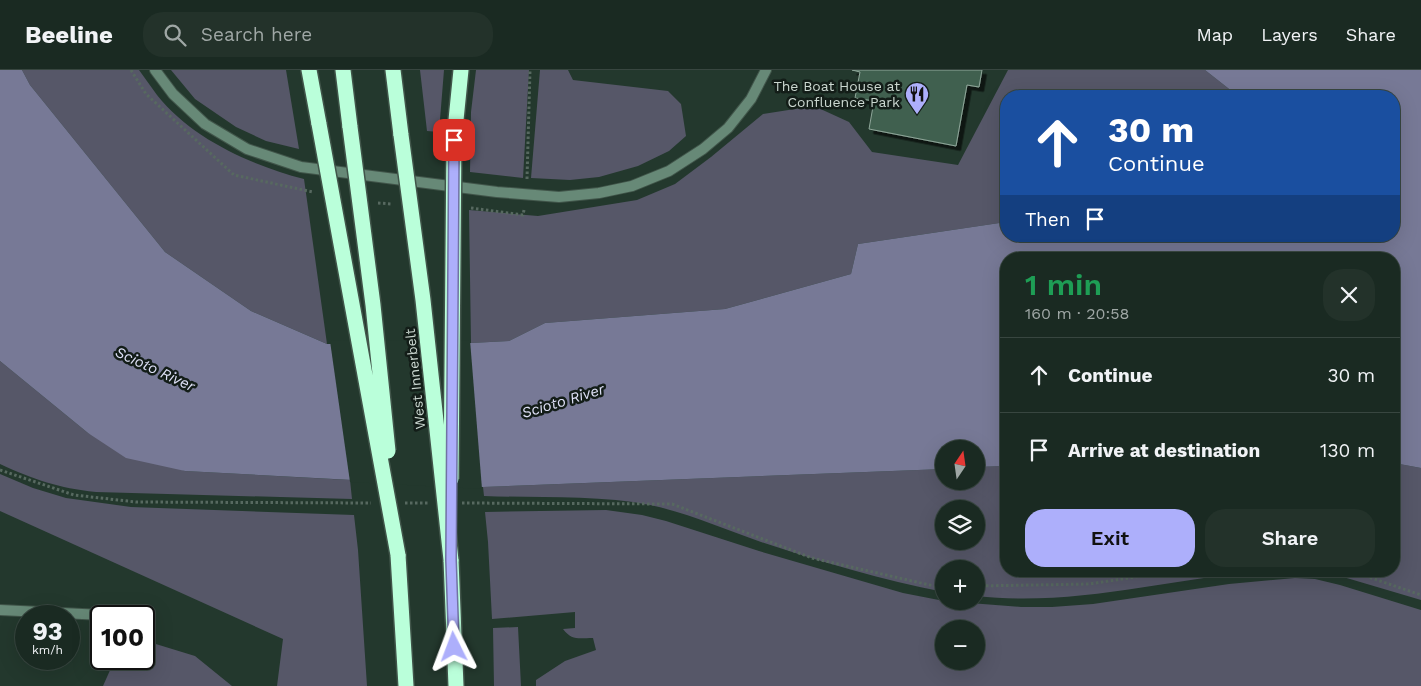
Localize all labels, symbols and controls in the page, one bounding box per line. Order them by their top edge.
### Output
search box [143,12,493,57]
text: Beeline [25,21,113,49]
icon: search [161,21,189,49]
text: Search here [201,23,312,46]
text: Map [1196,24,1233,45]
text: Layers [1261,24,1318,45]
text: Share [1346,24,1396,45]
place label: The Boat House at Confluence Park [774,78,900,110]
restaurant icon: The Boat House at Confluence Park [904,81,930,115]
text: 30 m [1108,109,1194,151]
icon: ahead [1025,110,1090,175]
pin [433,119,475,161]
icon: arrive [440,126,468,154]
text: Continue [1108,151,1205,176]
icon: arrive [1081,205,1109,233]
text: Then [1025,208,1071,231]
text: 1 min [1025,267,1102,302]
button: close [1323,269,1375,321]
text: 160 m · 20:58 [1025,304,1129,323]
street label: West Innerbelt [402,328,428,430]
water label: Scioto River [112,343,199,396]
icon: ahead [1025,361,1053,389]
text: Continue [1068,364,1152,387]
text: 30 m [1328,364,1375,387]
water label: Scioto River [519,380,608,422]
icon: arrive [1025,436,1053,464]
text: Arrive at destination [1068,439,1260,462]
text: 130 m [1320,439,1375,462]
north arrow [935,440,985,490]
map controls [935,440,985,670]
button: layers [935,500,985,550]
button: Exit [1025,509,1195,567]
button: Share [1205,509,1375,567]
button: + [935,560,985,610]
speed limit sign: 100 [90,605,155,670]
text: 93 [32,617,63,646]
position arrow [427,620,479,672]
button: − [935,620,985,670]
text: km/h [32,643,63,657]

